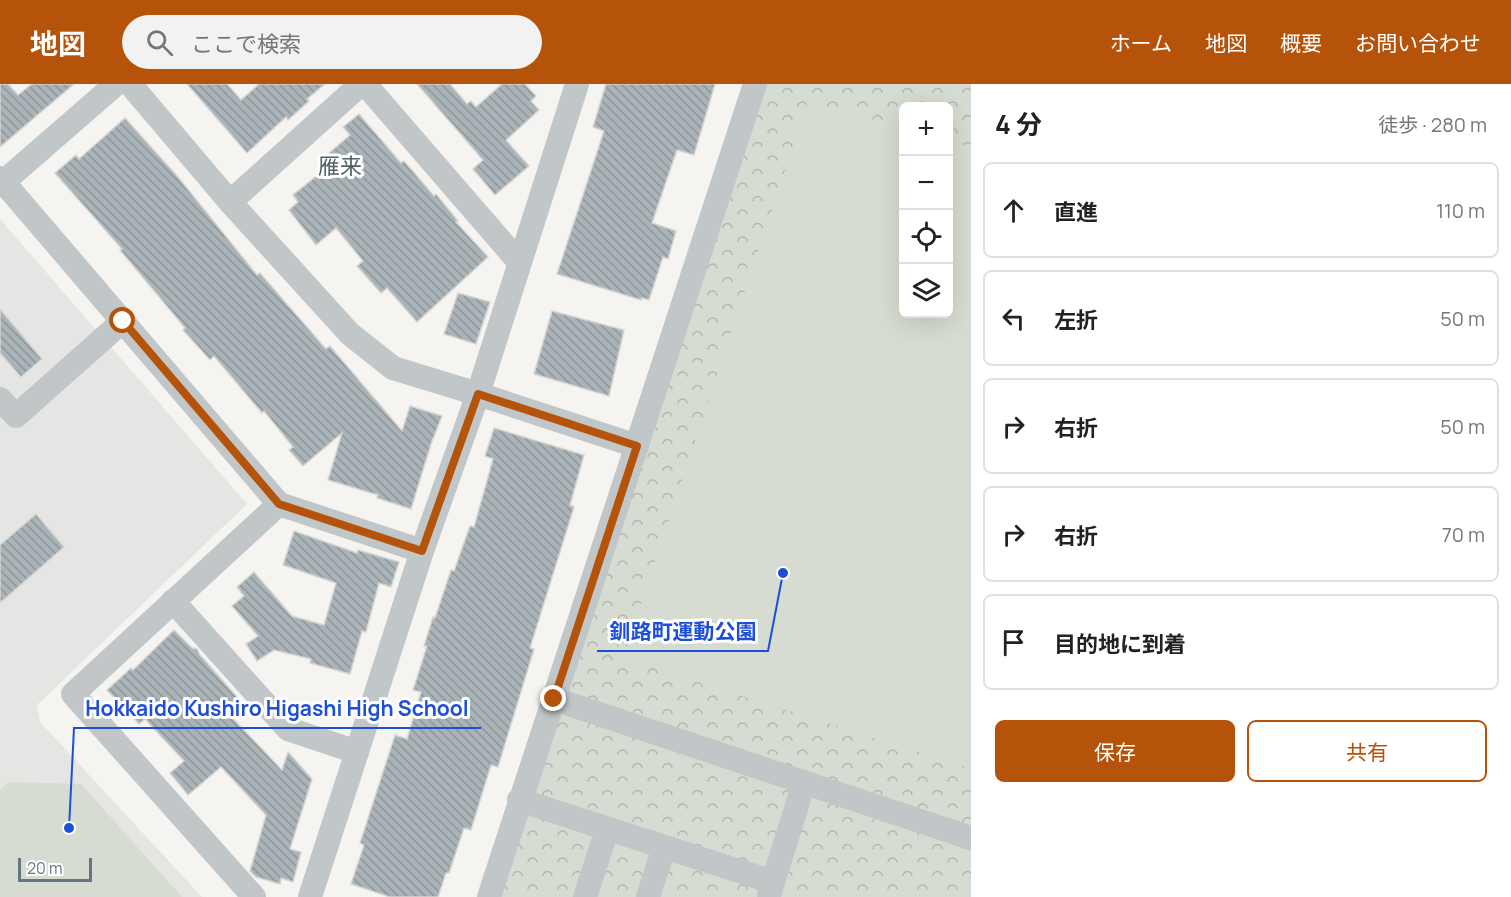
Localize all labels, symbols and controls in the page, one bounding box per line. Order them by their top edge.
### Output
search box [122,15,542,69]
text: 地図 [30,24,86,62]
icon: search [143,26,176,59]
text: ここで検索 [191,29,301,59]
text: ホーム [1110,29,1172,57]
text: 地図 [1205,29,1247,57]
text: 概要 [1280,29,1322,57]
text: お問い合わせ [1355,29,1481,57]
map controls [899,102,953,318]
button: + [899,102,953,156]
text: 4 分 [995,106,1042,142]
text: 徒歩 · 280 m [1378,111,1487,138]
district label: 雁来 [318,151,362,181]
button: − [899,156,953,210]
icon: ahead [997,194,1030,227]
text: 直進 [1054,197,1098,227]
text: 110 m [1436,197,1485,224]
button: locate [899,210,953,264]
button: layers [899,264,953,318]
icon: left [997,302,1030,335]
text: 左折 [1054,305,1098,335]
text: 50 m [1440,305,1485,332]
route start [109,307,135,333]
icon: right [997,410,1030,443]
text: 右折 [1054,413,1098,443]
text: 50 m [1440,413,1485,440]
icon: right [997,518,1030,551]
text: 右折 [1054,521,1098,551]
text: 70 m [1442,521,1485,548]
callout: 釧路町運動公園 [597,612,768,651]
text: 釧路町運動公園 [610,617,757,645]
icon: arrive [997,626,1030,659]
text: 目的地に到着 [1054,629,1186,659]
route end [540,685,566,711]
callout: Hokkaido Kushiro Higashi High School [74,689,481,728]
text: Hokkaido Kushiro Higashi High School [85,694,469,722]
button: 保存 [995,720,1235,782]
button: 共有 [1247,720,1487,782]
scale bar [18,855,92,882]
text: 20 m [27,857,63,879]

